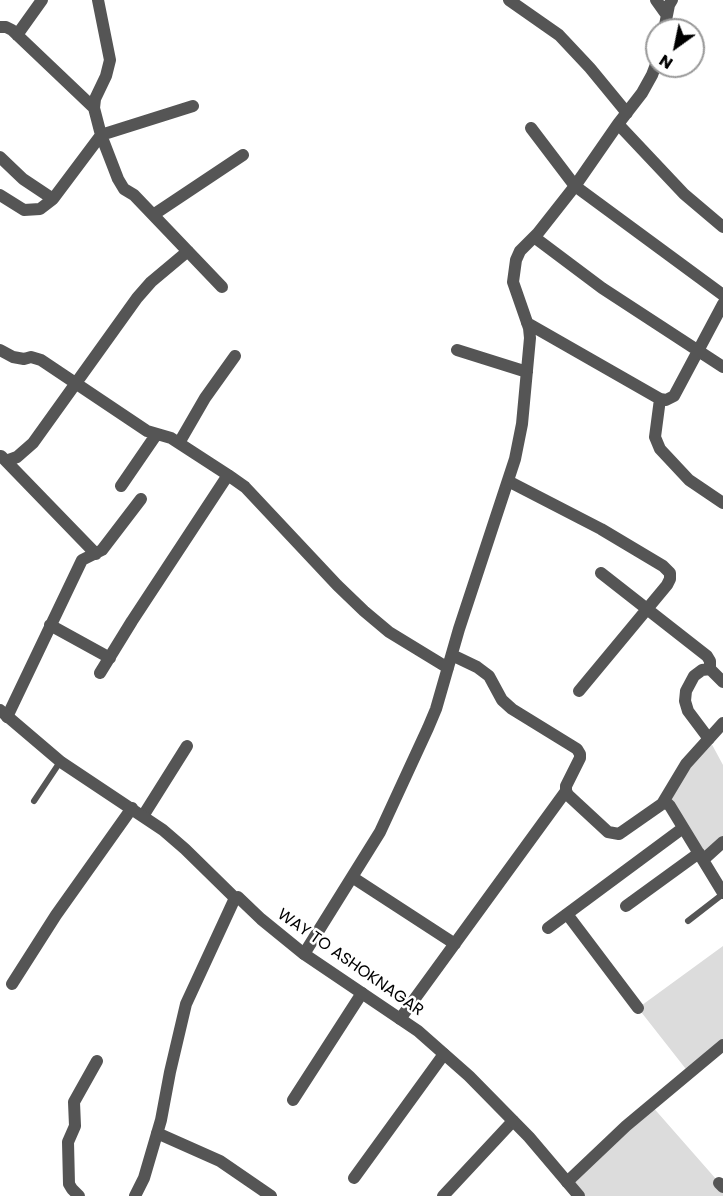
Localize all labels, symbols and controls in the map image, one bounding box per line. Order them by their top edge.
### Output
north arrow [645,18,705,78]
text: N [655,49,677,75]
street label: WAY TO ASHOKNAGAR [273,905,427,1021]

